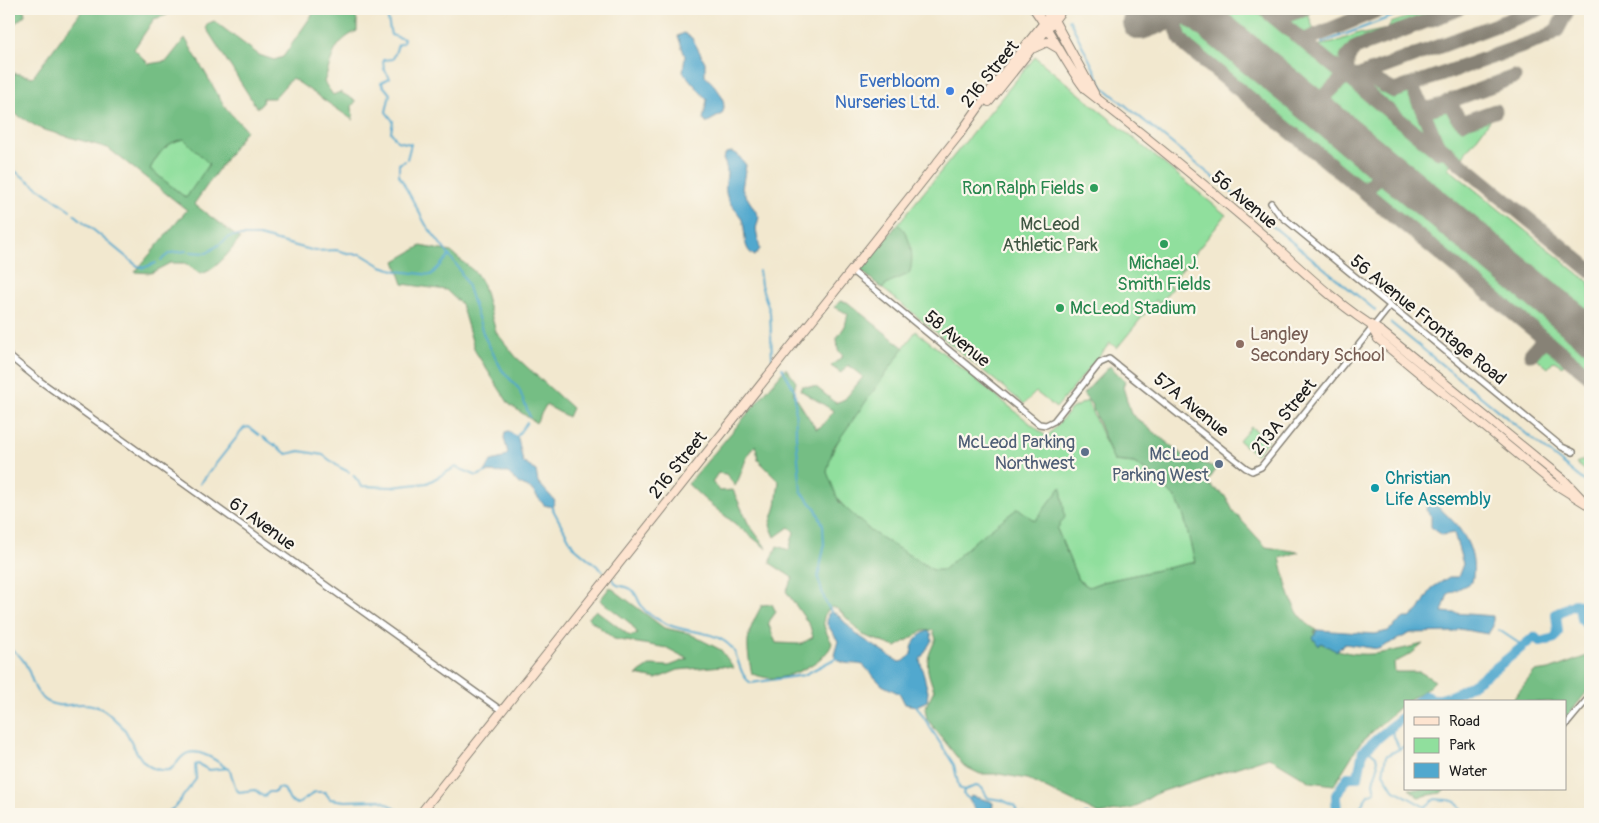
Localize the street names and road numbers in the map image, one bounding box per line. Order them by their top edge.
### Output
street label: 216 Street [956,35,1025,112]
street label: 56 Avenue [1206,166,1282,234]
street label: 56 Avenue Frontage Road [1345,250,1511,390]
street label: 58 Avenue [919,305,995,373]
street label: 57A Avenue [1149,368,1233,442]
street label: 213A Street [1246,374,1322,460]
street label: 216 Street [644,426,713,503]
street label: 61 Avenue [224,492,300,556]

